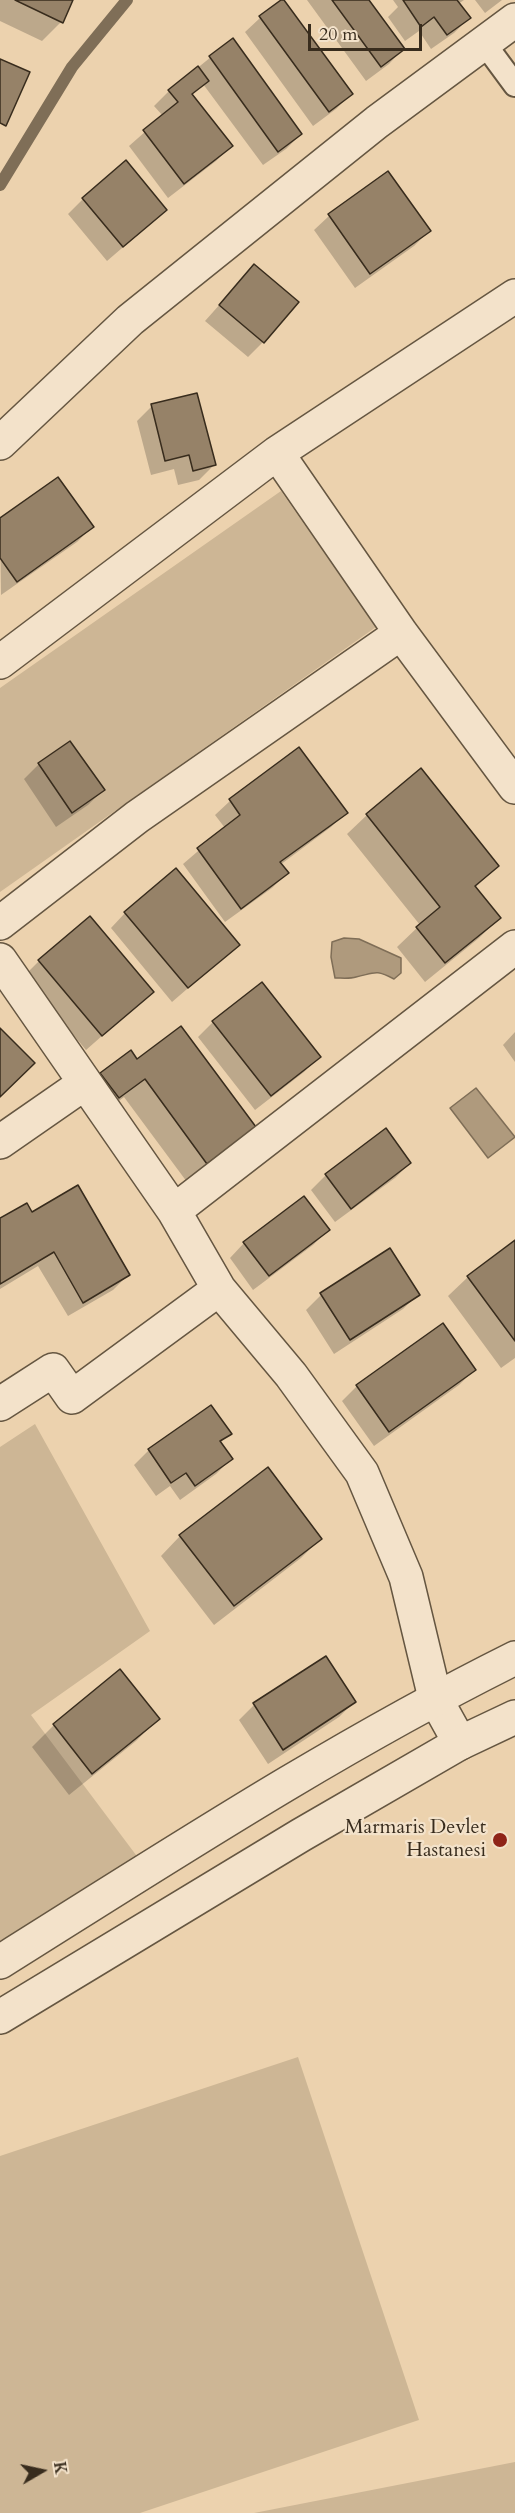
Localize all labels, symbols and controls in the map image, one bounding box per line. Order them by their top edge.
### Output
scale bar [311,12,425,50]
text: 20 m [319,22,358,47]
place label: Marmaris Devlet Hastanesi [345,1816,486,1863]
marker: Marmaris Devlet Hastanesi [491,1831,509,1849]
north arrow [12,2441,72,2501]
text: K [48,2460,72,2476]

